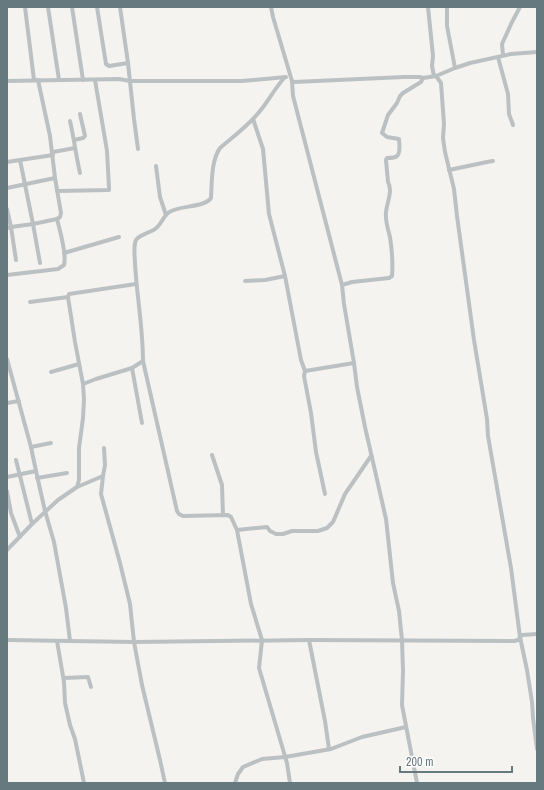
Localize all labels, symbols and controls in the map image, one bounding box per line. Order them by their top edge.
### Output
scale bar [400,748,512,774]
text: 200 m [406,754,433,770]

